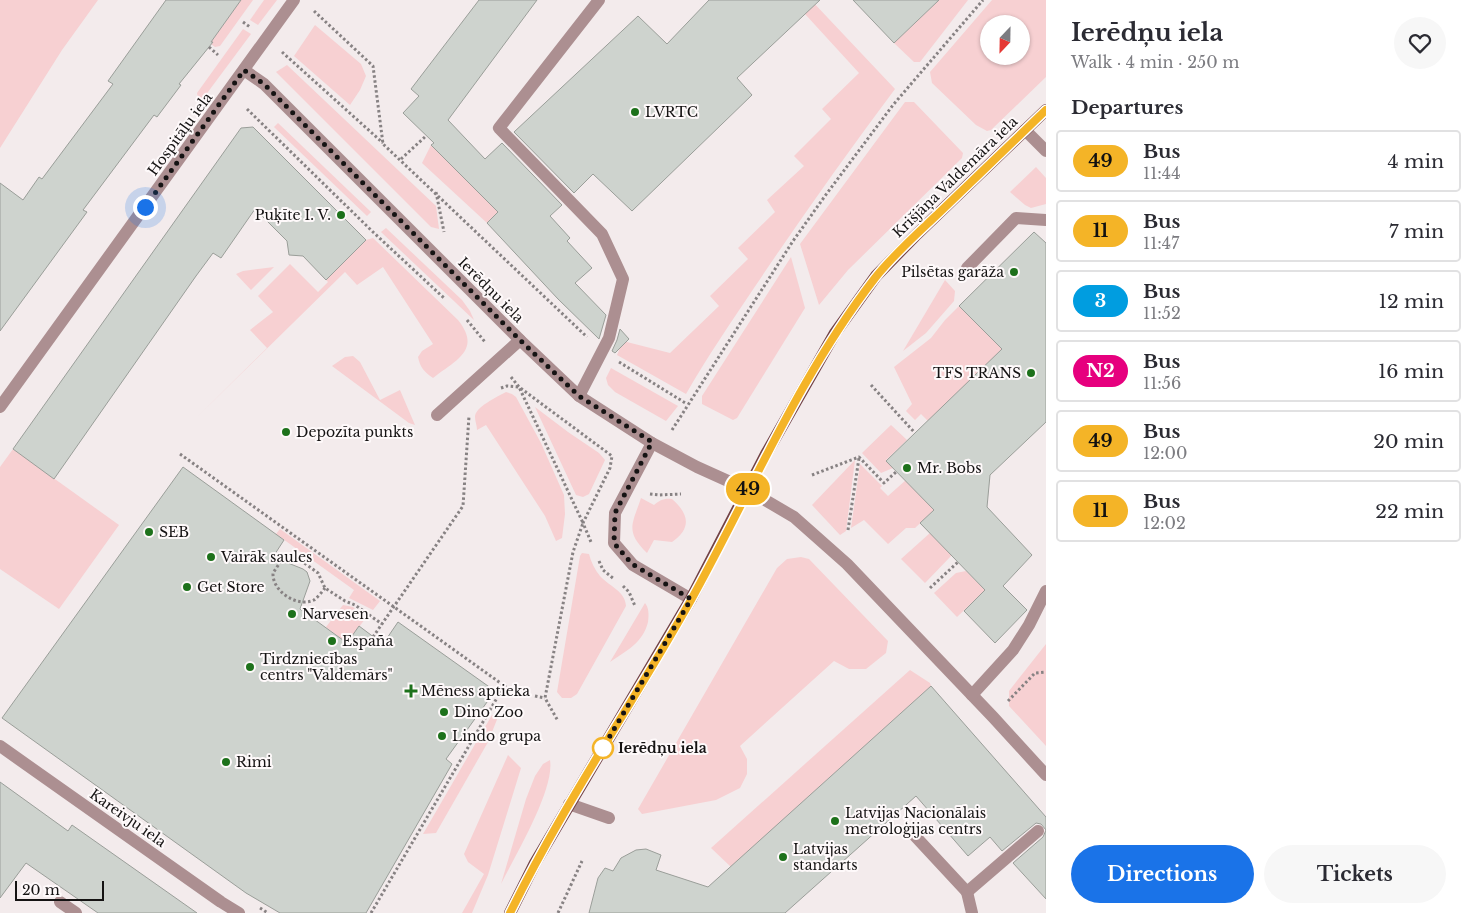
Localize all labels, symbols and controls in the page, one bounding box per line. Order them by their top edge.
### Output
north arrow [980,15,1030,65]
map controls [980,15,1030,65]
button: heart [1394,17,1446,69]
text: Ierēdņu iela [1071,18,1223,47]
text: Walk · 4 min · 250 m [1071,52,1239,72]
street label: Hospitāļu iela [144,89,216,179]
text: Departures [1071,96,1183,119]
place label: LVRTC [645,103,698,121]
marker: LVRTC [629,106,641,118]
street label: Krišjāņa Valdemāra iela [889,112,1021,241]
text: Bus [1143,140,1180,163]
text: 49 [1088,150,1113,172]
text: 4 min [1387,150,1444,173]
text: 11:44 [1143,163,1181,183]
your location [133,195,158,220]
place label: Puķīte I. V. [255,206,331,224]
marker: Puķīte I. V. [335,209,347,221]
text: Bus [1143,210,1180,233]
text: 11 [1093,220,1108,242]
text: 7 min [1389,220,1444,243]
text: 11:47 [1143,233,1179,253]
street label: Ierēdņu iela [454,253,528,327]
place label: Pilsētas garāža [901,263,1004,281]
marker: Pilsētas garāža [1008,266,1020,278]
text: Bus [1143,280,1180,303]
text: 3 [1095,290,1106,312]
text: 12 min [1378,290,1444,313]
text: 11:52 [1143,303,1181,323]
text: Bus [1143,350,1180,373]
text: N2 [1086,360,1115,382]
text: 16 min [1378,360,1444,383]
place label: TFS TRANS [933,364,1021,382]
marker: TFS TRANS [1025,367,1037,379]
text: 11:56 [1143,373,1181,393]
text: Bus [1143,420,1180,443]
place label: Depozīta punkts [296,423,413,441]
marker: Depozīta punkts [280,426,292,438]
text: 49 [1088,430,1113,452]
text: 20 min [1373,430,1444,453]
text: 12:00 [1143,443,1187,463]
place label: Mr. Bobs [917,459,982,477]
marker: Mr. Bobs [901,462,913,474]
line badge: 49 [726,473,770,505]
text: 49 [736,478,760,500]
text: Bus [1143,490,1180,513]
text: 11 [1093,500,1108,522]
text: 22 min [1375,500,1444,523]
text: 12:02 [1143,513,1186,533]
place label: SEB [159,523,189,541]
marker: SEB [143,526,155,538]
place label: Vairāk saules [220,548,312,566]
marker: Vairāk saules [205,551,217,563]
place label: Get Store [197,578,264,596]
marker: Get Store [181,581,193,593]
place label: Narvesen [302,605,369,623]
marker: Narvesen [286,608,298,620]
place label: España [342,632,393,650]
marker: España [326,635,338,647]
place label: Tirdzniecības centrs "Valdemārs" [260,650,393,684]
marker: Tirdzniecības centrs "Valdemārs" [244,661,256,673]
place label: Mēness aptieka [421,682,530,700]
marker: Mēness aptieka [405,685,417,697]
place label: Dino Zoo [454,703,523,721]
marker: Dino Zoo [438,706,450,718]
place label: Lindo grupa [452,727,541,745]
marker: Lindo grupa [436,730,448,742]
marker: Ierēdņu iela [592,737,614,759]
place label: Ierēdņu iela [618,739,707,757]
place label: Rimi [236,753,272,771]
marker: Rimi [220,756,232,768]
street label: Kareivju iela [86,785,170,851]
place label: Latvijas Nacionālais metroloģijas centrs [845,804,986,838]
marker: Latvijas Nacionālais metroloģijas centrs [829,815,841,827]
place label: Latvijas standarts [793,840,858,874]
button: Directions [1071,845,1254,903]
button: Tickets [1264,845,1446,903]
marker: Latvijas standarts [777,851,789,863]
scale bar [15,878,104,901]
text: 20 m [22,881,60,899]

